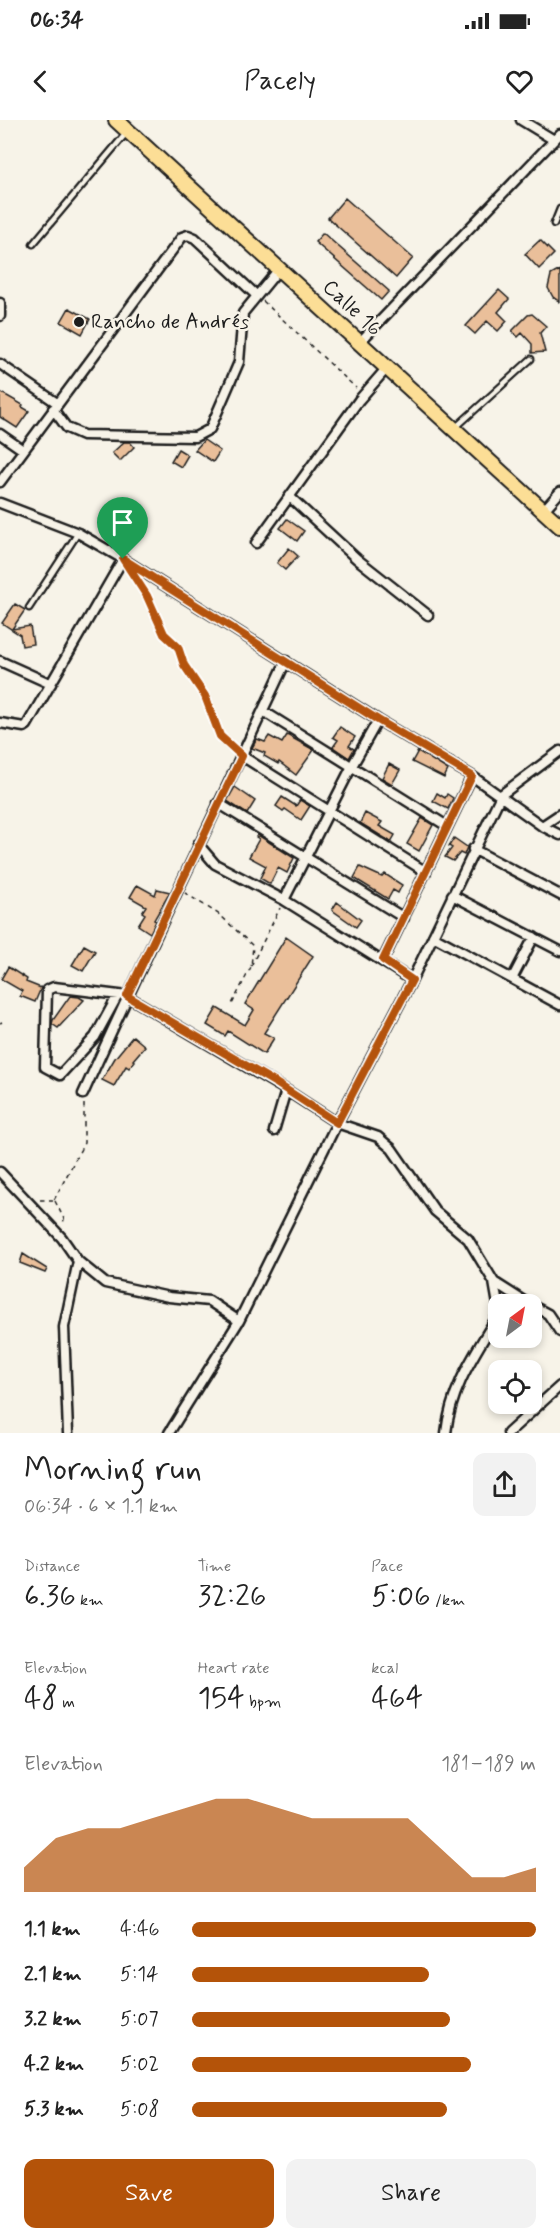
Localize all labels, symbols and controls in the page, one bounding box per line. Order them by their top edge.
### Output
text: 06:34 [30,7,84,35]
text: Pacely [244,64,316,99]
icon: back [24,65,57,98]
icon: heart [503,65,536,98]
street label: Calle 16 [316,273,388,343]
place label: Rancho de Andrés [91,308,249,336]
marker: Rancho de Andrés [72,315,86,329]
pin [97,497,148,559]
icon: arrive [106,506,139,539]
north arrow [488,1294,542,1348]
map controls [488,1294,542,1414]
button: locate [488,1360,542,1414]
text: Morning run [24,1448,202,1492]
button: share [473,1453,536,1516]
text: 06:34 · 6 × 1.1 km [24,1493,178,1520]
text: Distance [24,1556,80,1577]
text: Time [198,1556,231,1577]
text: Pace [371,1556,403,1577]
text: 6.36 [24,1577,76,1616]
text: 32:26 [198,1577,266,1616]
text: 5:06 [371,1577,431,1616]
text: km [76,1590,103,1611]
text: /km [431,1590,465,1611]
text: Elevation [24,1658,87,1679]
text: Heart rate [198,1658,270,1679]
text: kcal [371,1658,398,1679]
text: 48 [24,1679,58,1718]
text: 154 [198,1679,245,1718]
text: 464 [371,1679,423,1718]
text: m [58,1692,75,1713]
text: bpm [245,1692,281,1713]
text: Elevation [24,1751,103,1778]
text: 181–189 m [441,1751,536,1778]
text: 1.1 km [24,1916,81,1943]
text: 4:46 [120,1916,160,1943]
text: 2.1 km [24,1961,81,1988]
text: 5:14 [120,1961,158,1988]
text: 3.2 km [24,2006,82,2033]
text: 5:07 [120,2006,159,2033]
text: 4.2 km [24,2051,84,2078]
text: 5:02 [120,2051,159,2078]
text: 5.3 km [24,2096,84,2123]
text: 5:08 [120,2096,159,2123]
button: Save [24,2159,274,2228]
button: Share [286,2159,536,2228]

